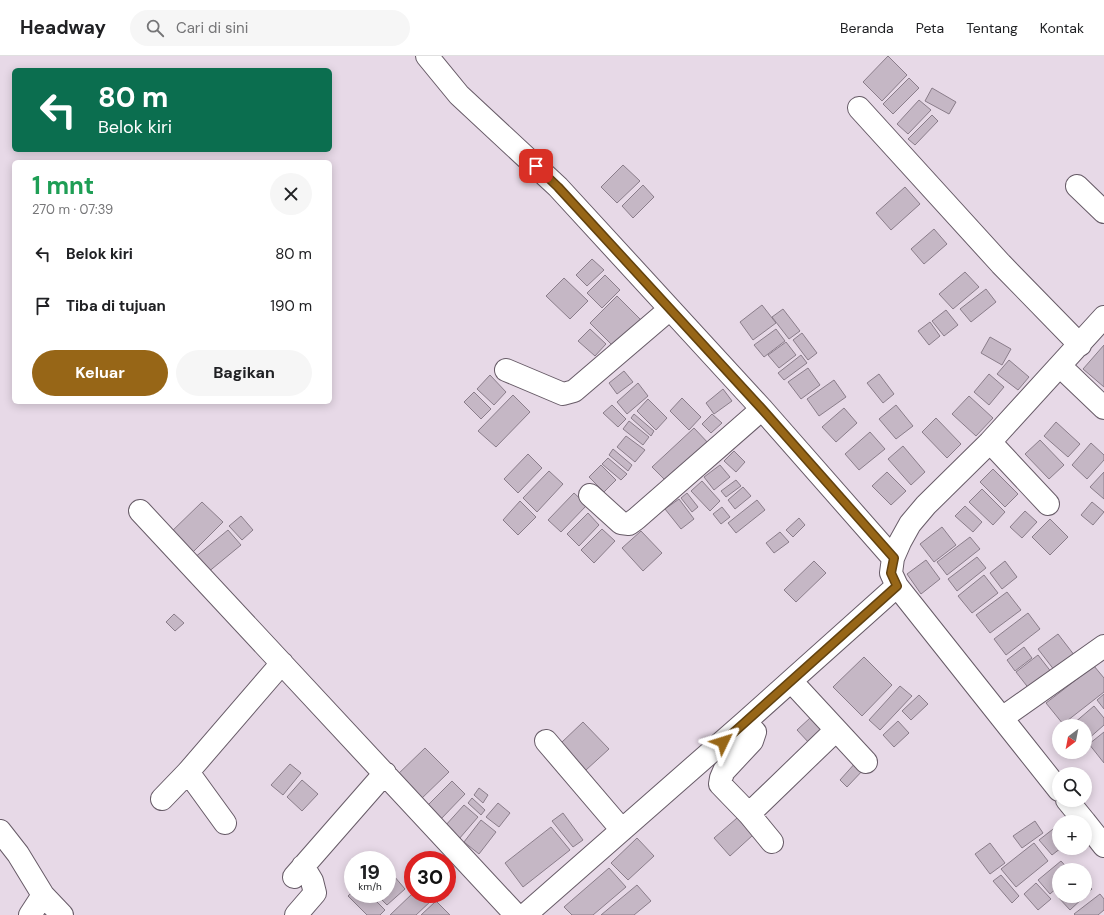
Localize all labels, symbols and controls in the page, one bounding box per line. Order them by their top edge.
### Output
search box [130,10,410,46]
text: Headway [20,15,106,40]
icon: search [144,17,166,39]
text: Cari di sini [176,18,248,38]
text: Beranda [840,19,894,37]
text: Peta [916,19,944,37]
text: Tentang [966,19,1018,37]
text: Kontak [1040,19,1084,37]
text: 80 m [98,79,168,116]
icon: left [32,84,84,136]
text: Belok kiri [98,115,172,139]
pin [519,149,553,183]
icon: arrive [525,155,547,177]
text: 1 mnt [32,170,94,201]
button: close [270,173,312,215]
text: 270 m · 07:39 [32,201,113,218]
icon: left [32,243,54,265]
text: Belok kiri [66,244,133,264]
text: 80 m [275,244,312,264]
icon: arrive [32,295,54,317]
text: Tiba di tujuan [66,296,166,316]
text: 190 m [270,296,312,316]
button: Keluar [32,350,168,396]
button: Bagikan [176,350,312,396]
north arrow [1052,719,1092,759]
map controls [1052,719,1092,903]
position arrow [702,721,744,763]
button: search [1052,767,1092,807]
button: + [1052,815,1092,855]
speed limit sign: 30 [404,851,456,903]
text: 19 [360,859,380,885]
button: − [1052,863,1092,903]
text: km/h [358,880,382,893]

